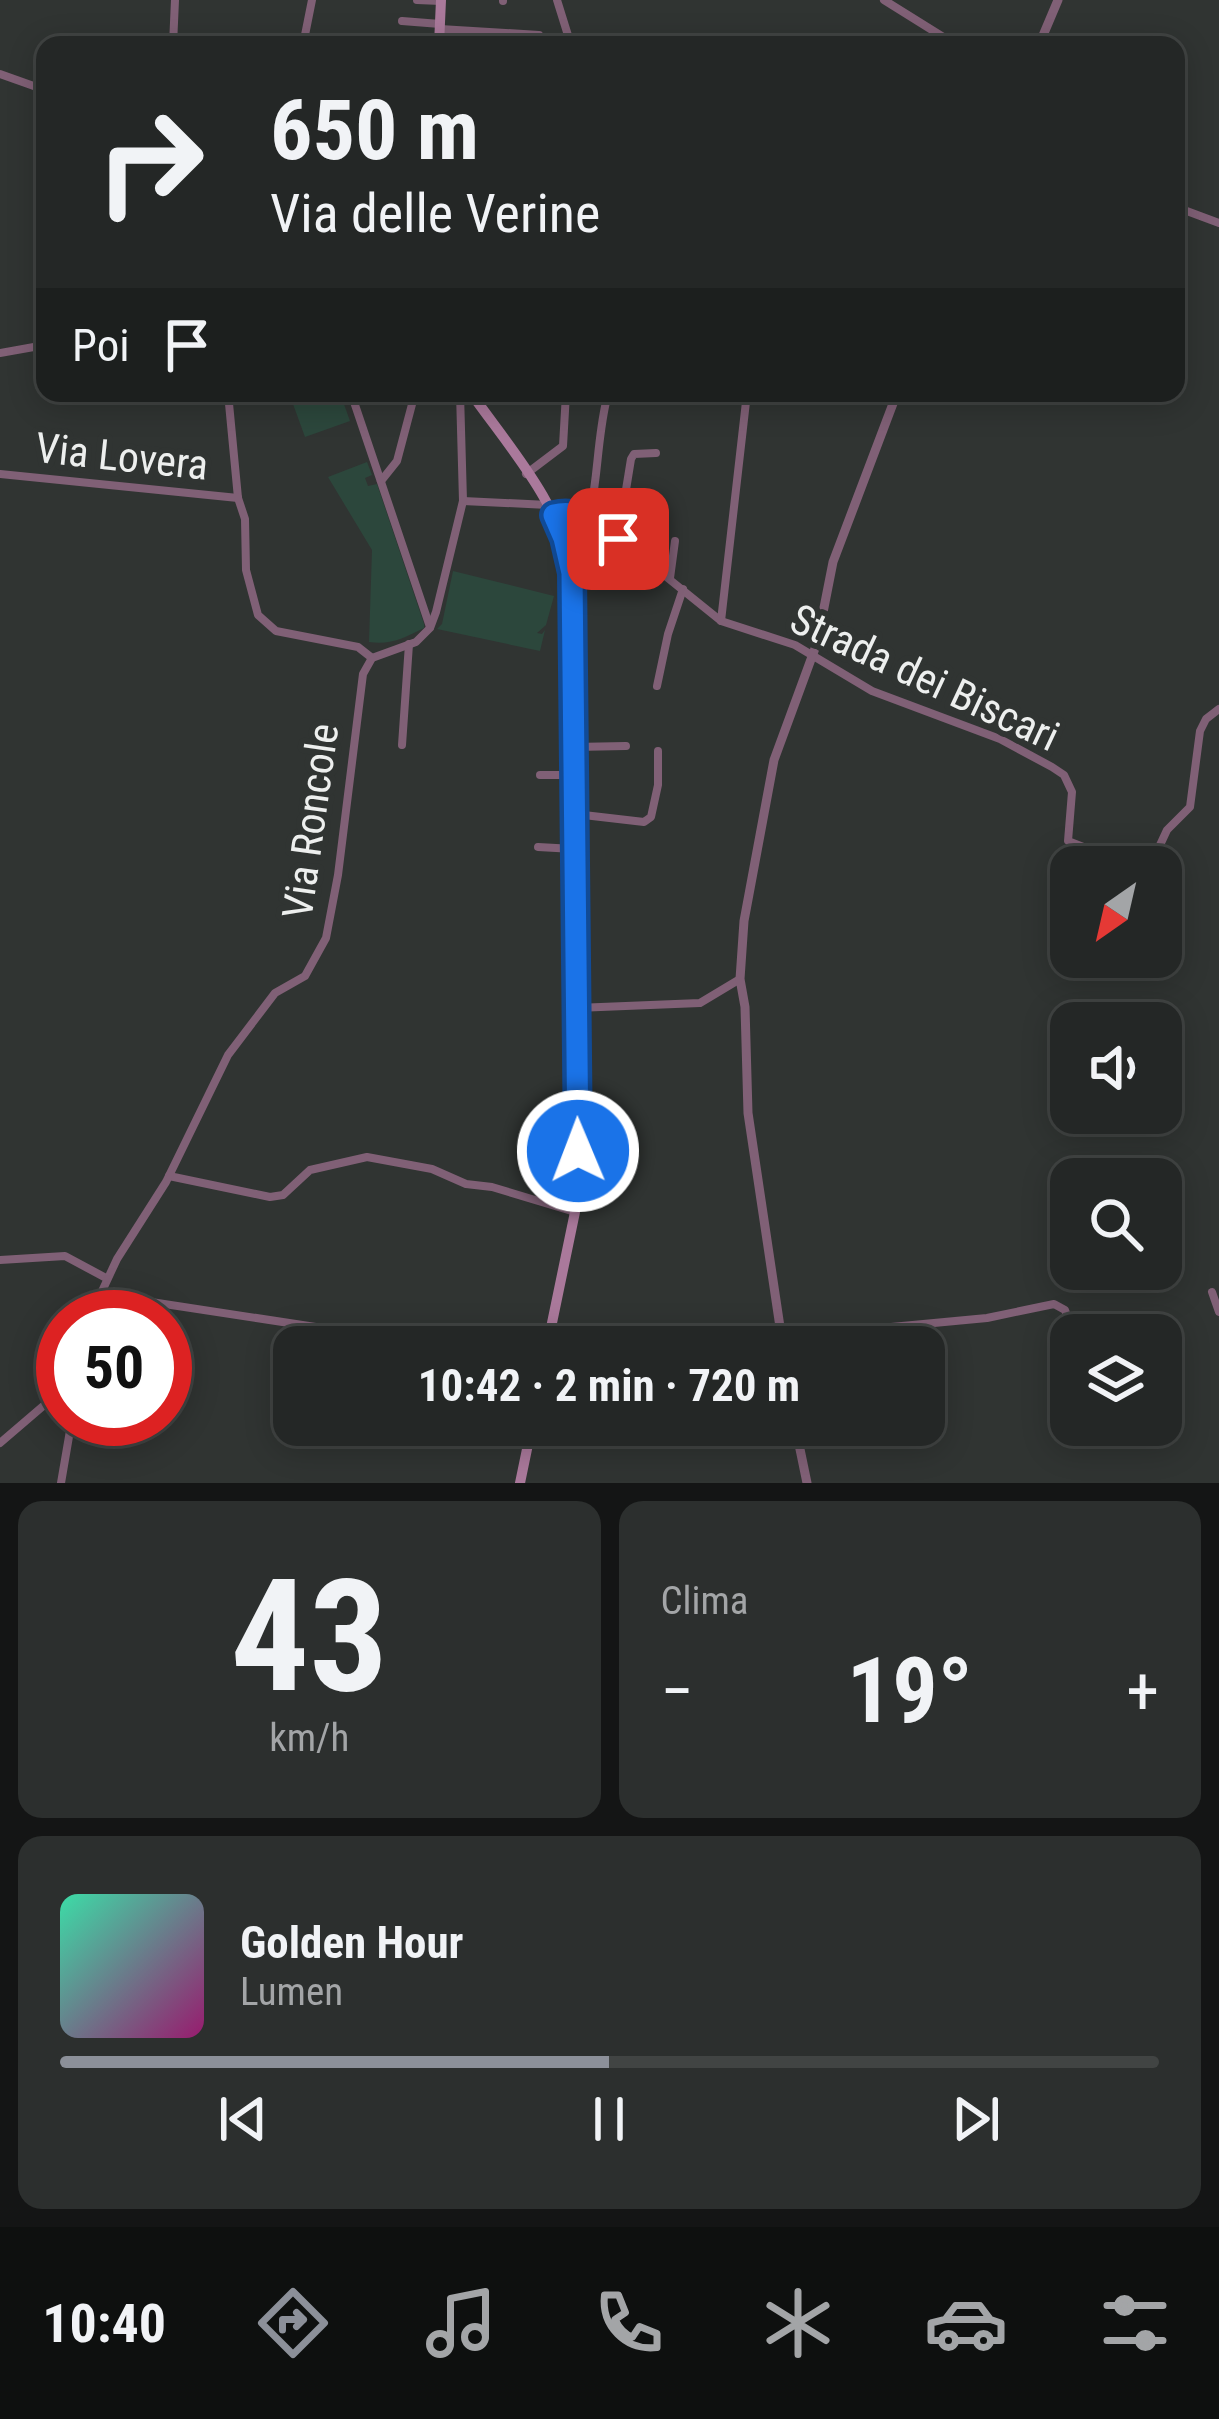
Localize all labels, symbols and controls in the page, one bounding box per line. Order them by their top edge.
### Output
text: 650 m [270,81,479,180]
icon: right [72,84,228,240]
text: Via delle Verine [270,182,600,245]
icon: arrive [154,312,220,378]
text: Poi [72,319,130,372]
street label: Via Lovera [33,423,211,490]
pin [567,488,669,590]
icon: arrive [585,506,651,572]
street label: Strada dei Biscari [783,594,1067,761]
street label: Via Roncole [273,720,348,922]
north arrow [1050,846,1182,978]
map controls [1050,846,1182,1446]
button: sound [1050,1002,1182,1134]
position arrow [515,1088,641,1214]
button: search [1050,1158,1182,1290]
speed limit sign: 50 [36,1290,192,1446]
button: layers [1050,1314,1182,1446]
text: 10:42 · 2 min · 720 m [418,1359,800,1412]
text: 43 [230,1545,388,1728]
text: Clima [661,1578,749,1624]
text: 19° [847,1639,973,1744]
text: − [661,1653,694,1730]
text: + [1126,1653,1159,1730]
text: km/h [269,1715,349,1761]
text: Golden Hour [240,1916,463,1969]
text: Lumen [240,1969,343,2015]
icon: previous [210,2086,276,2152]
icon: pause [576,2086,642,2152]
icon: next [943,2086,1009,2152]
icon: directions [251,2281,335,2365]
icon: music [419,2281,503,2365]
icon: phone [587,2281,671,2365]
icon: climate [756,2281,840,2365]
icon: car [924,2281,1008,2365]
icon: filters [1093,2281,1177,2365]
text: 10:40 [42,2292,166,2355]

